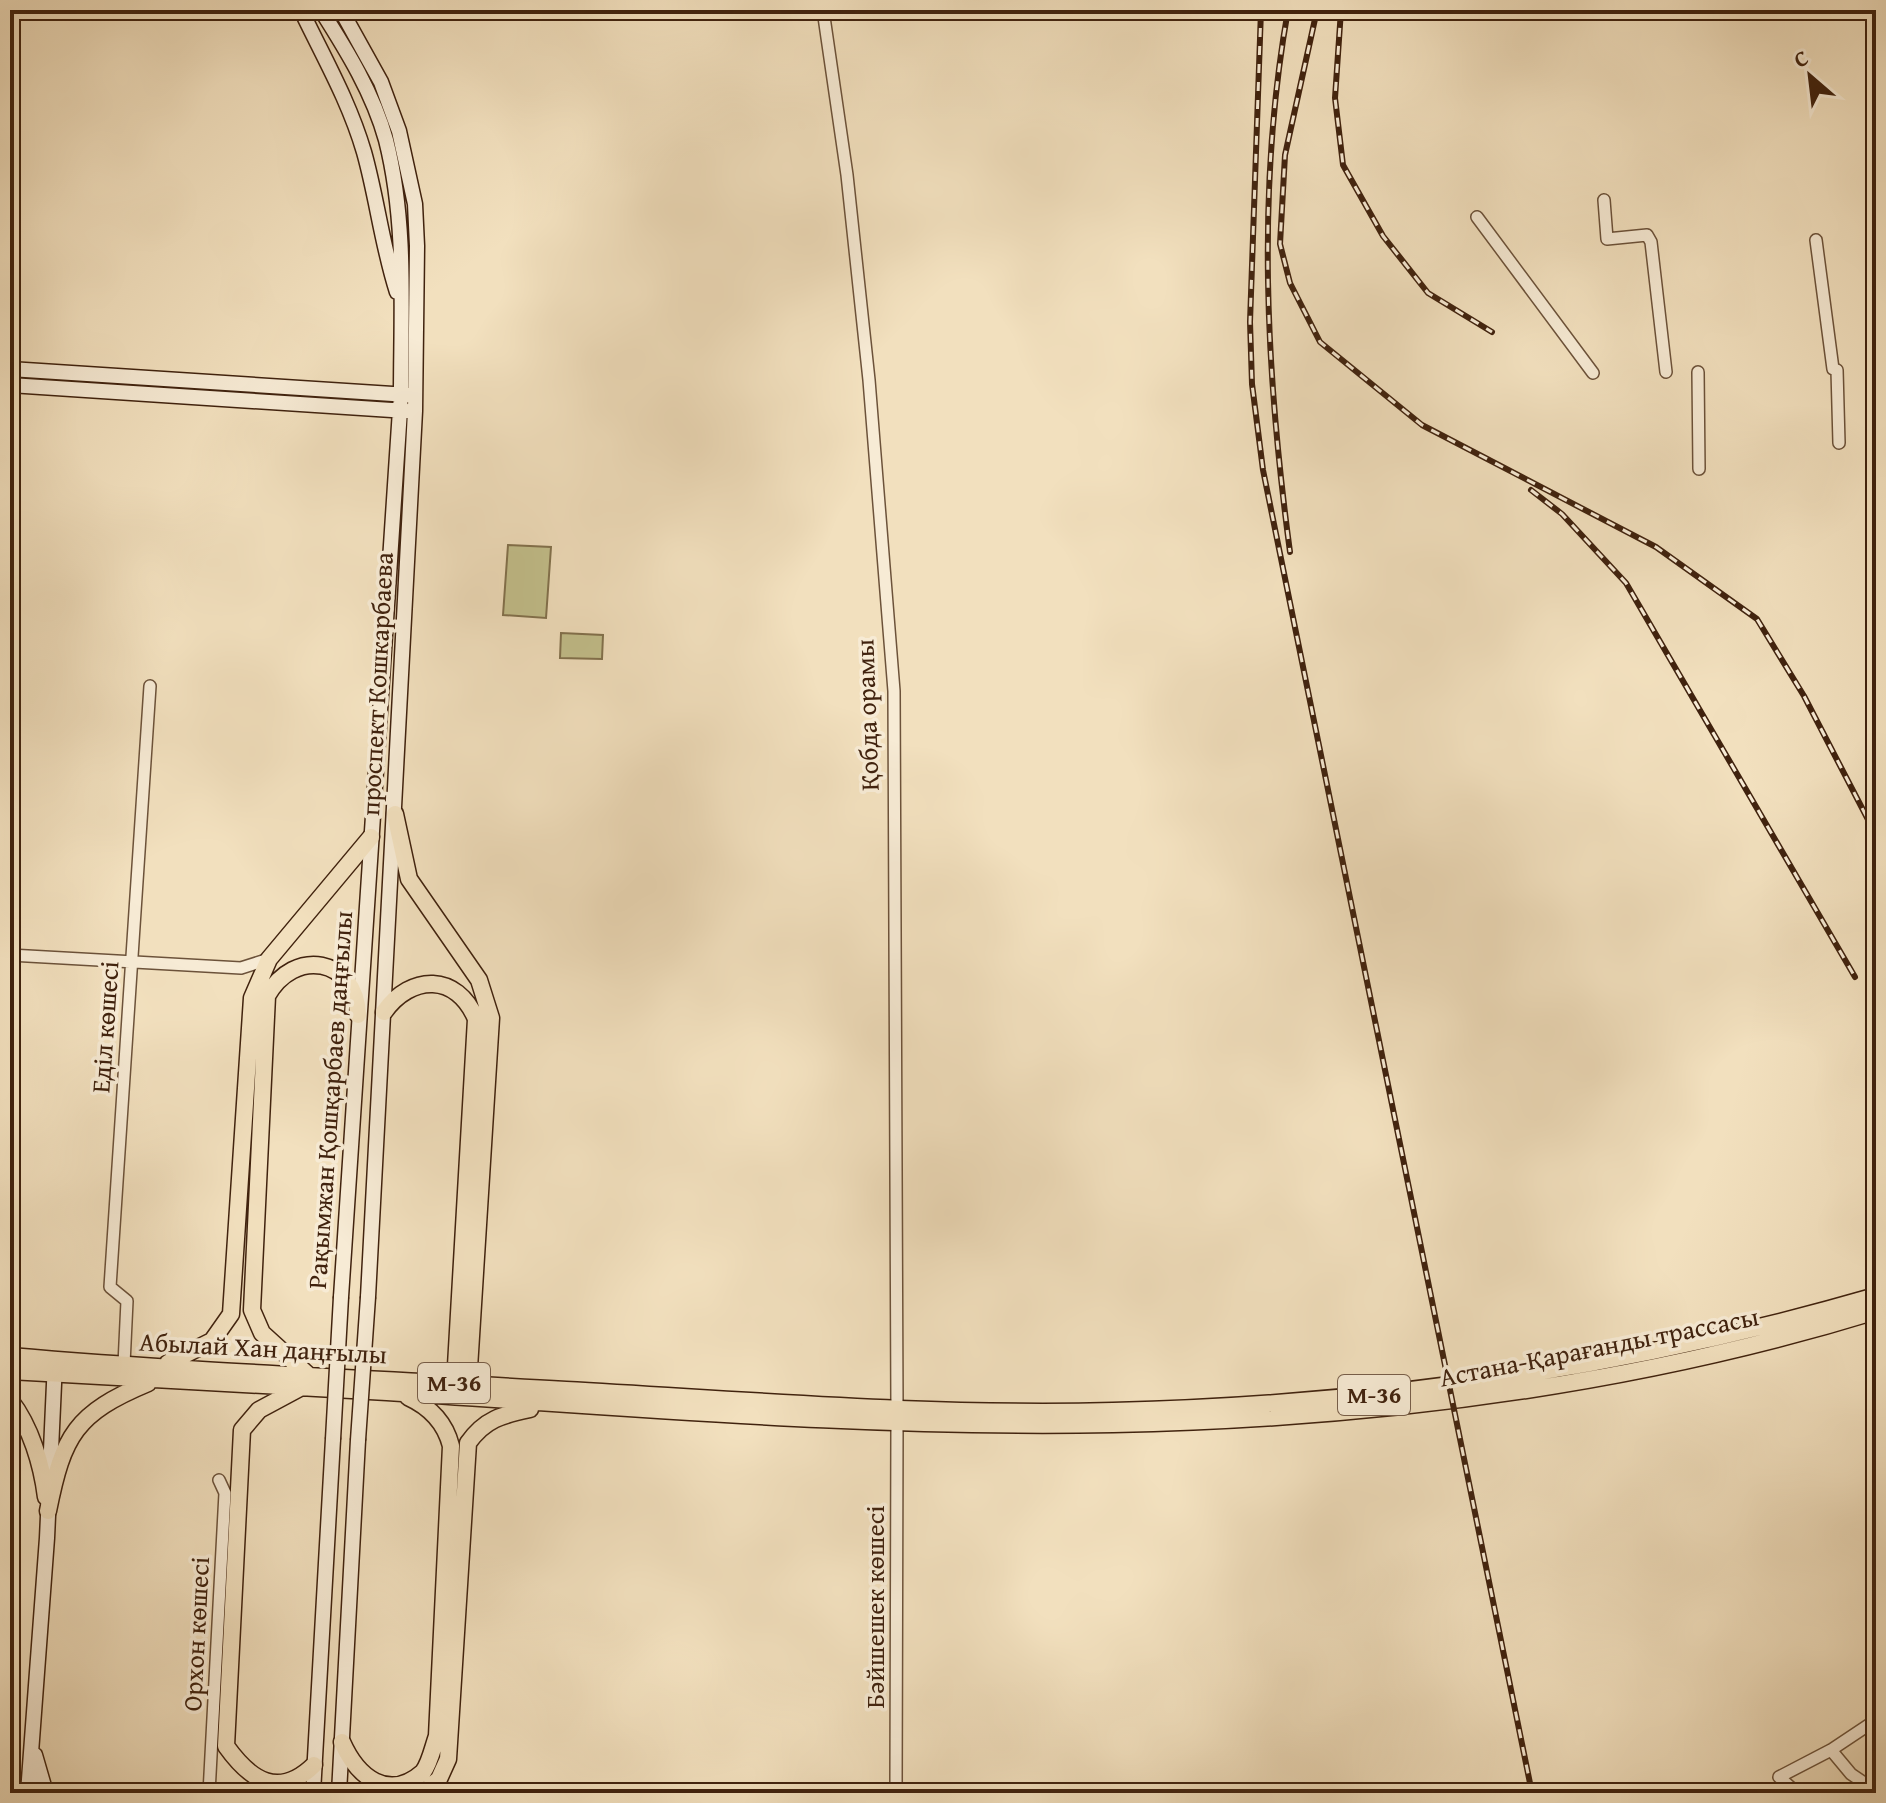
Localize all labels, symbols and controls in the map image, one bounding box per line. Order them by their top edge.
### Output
north arrow [1770,36,1850,116]
text: С [1788,41,1814,75]
street label: проспект Кошкарбаева [350,550,403,817]
street label: Қобда орамы [844,639,889,792]
street label: Рақымжан Қошқарбаев даңғылы [297,910,362,1290]
street label: Еділ көшесі [80,960,129,1094]
street label: Астана-Қарағанды трассасы [1436,1296,1762,1397]
street label: Абылай Хан даңғылы [138,1322,388,1373]
road number: M-36 [418,1363,490,1403]
road number: M-36 [1338,1375,1410,1415]
street label: Бәйшешек көшесі [855,1506,894,1708]
street label: Орхон көшесі [172,1556,219,1712]

